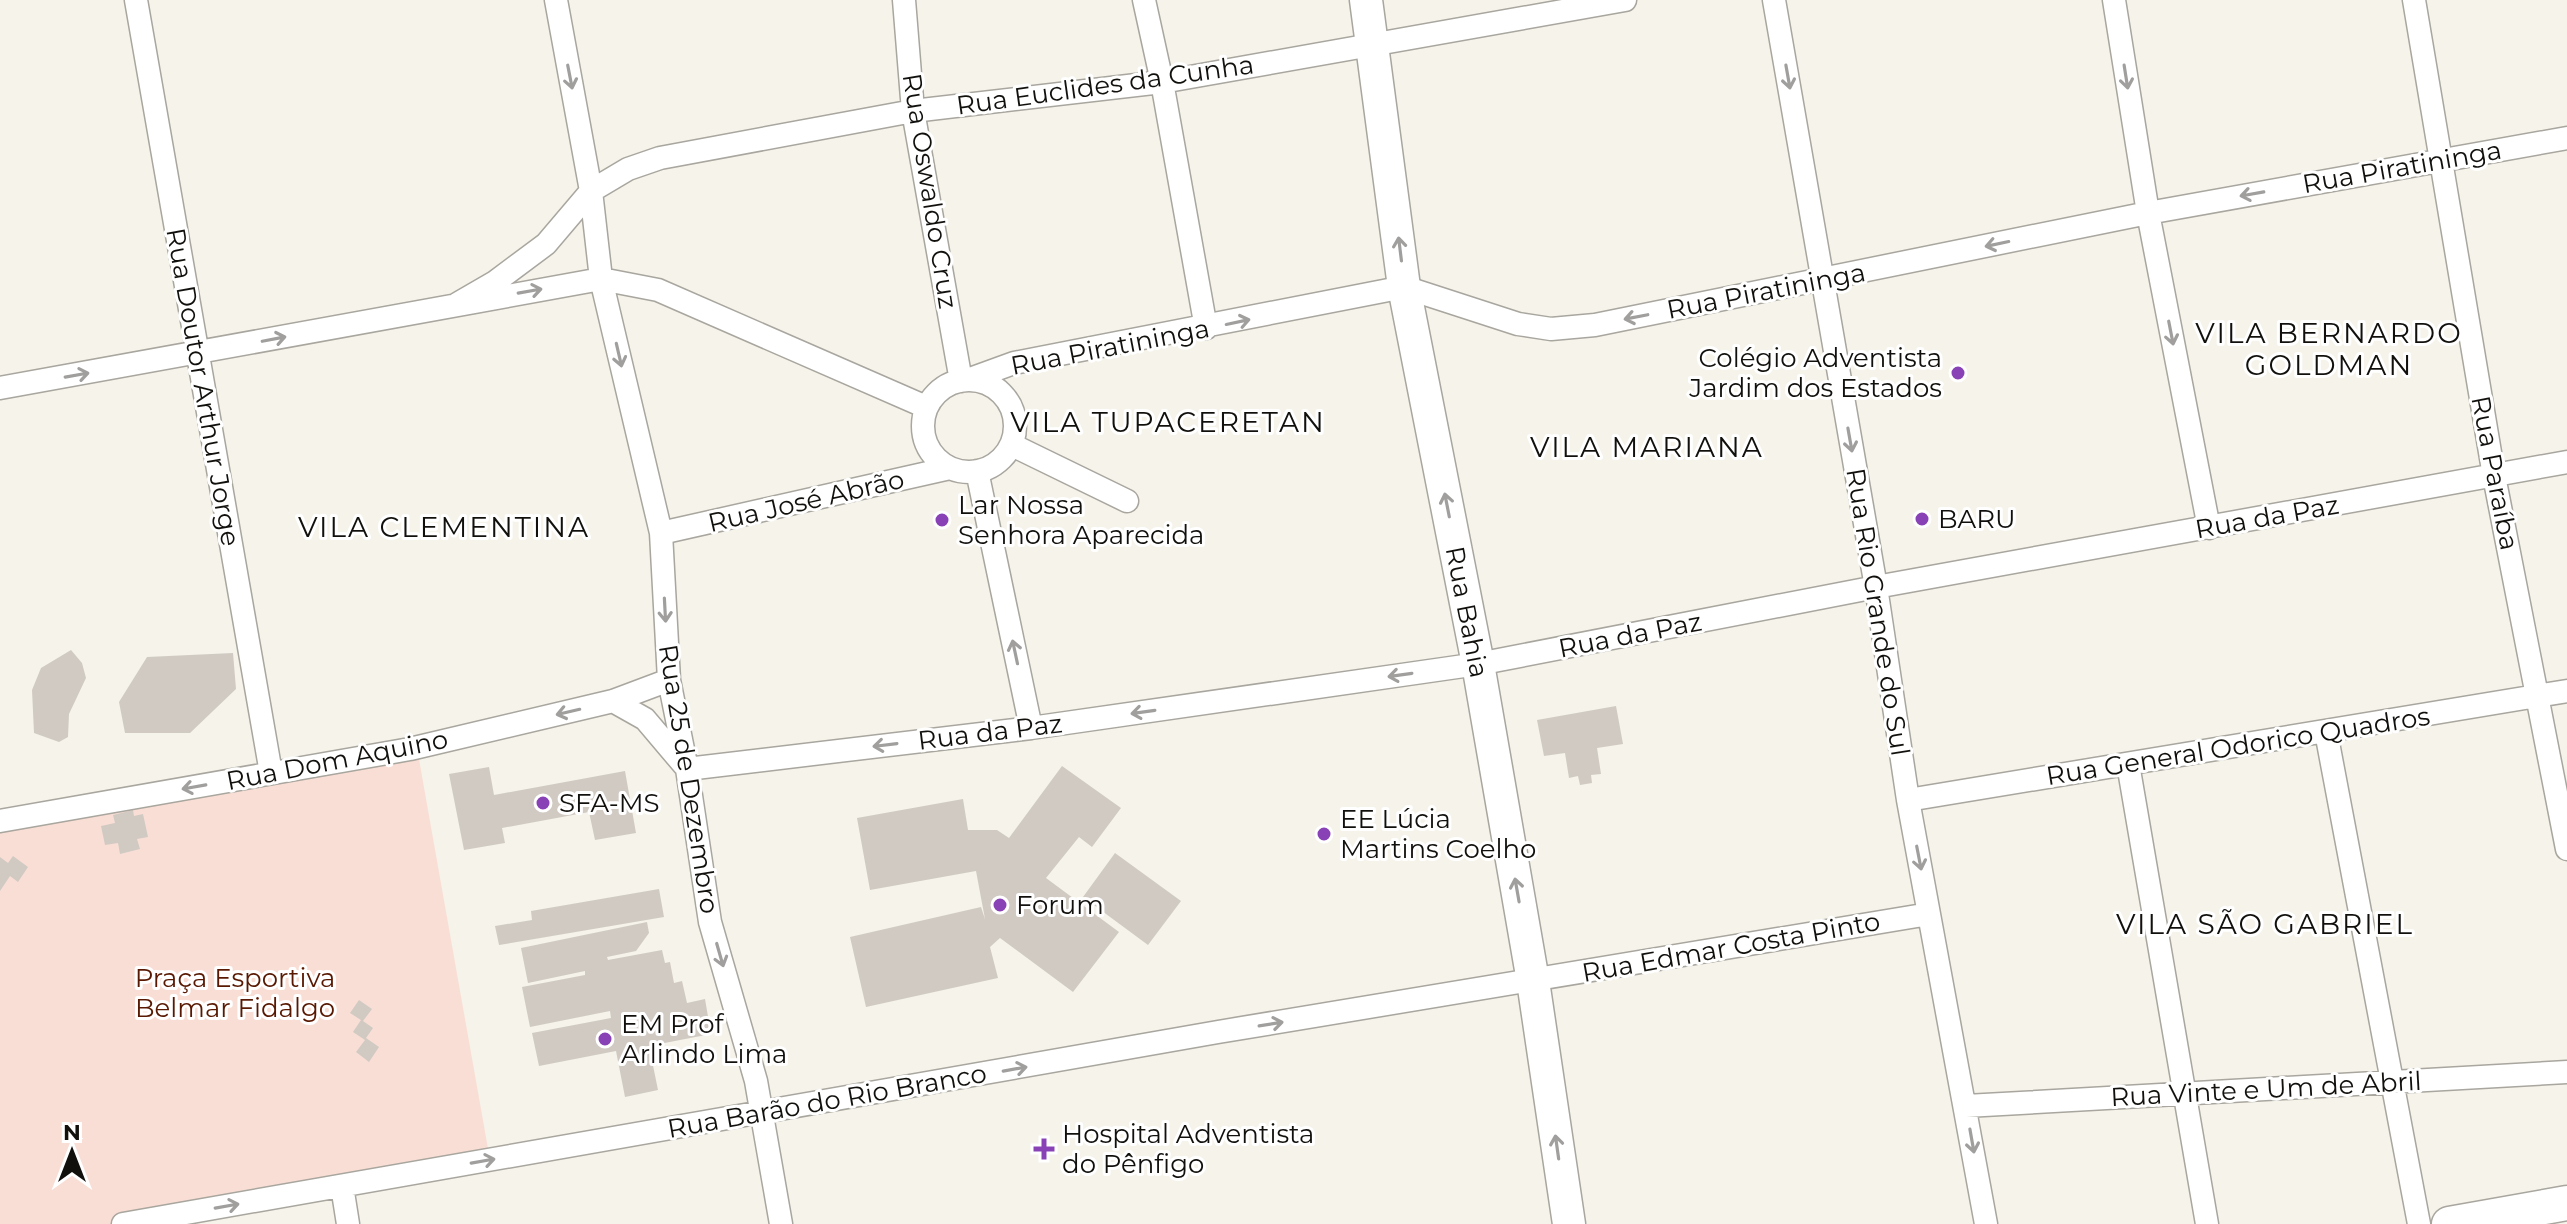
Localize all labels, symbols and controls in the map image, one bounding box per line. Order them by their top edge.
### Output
street label: Rua Euclides da Cunha [954,48,1256,122]
one-way arrow [563,63,578,89]
one-way arrow [1781,64,1796,89]
one-way arrow [2119,64,2134,89]
street label: Rua Oswaldo Cruz [896,71,964,311]
street label: Rua Piratininga [2300,134,2504,200]
one-way arrow [2240,187,2265,202]
street label: Rua Doutor Arthur Jorge [159,225,247,549]
one-way arrow [1392,237,1407,263]
one-way arrow [1985,237,2010,252]
street label: Rua Piratininga [1664,256,1868,326]
one-way arrow [516,283,542,298]
one-way arrow [1624,310,1649,325]
street label: Rua Piratininga [1008,312,1212,382]
one-way arrow [1224,313,1250,328]
district label: VILA BERNARDO GOLDMAN [2195,316,2463,382]
one-way arrow [2165,320,2180,345]
one-way arrow [261,331,286,346]
one-way arrow [612,342,627,367]
place label: Colégio Adventista Jardim dos Estados [1688,342,1942,404]
marker: Colégio Adventista Jardim dos Estados [1949,364,1967,382]
one-way arrow [64,366,89,381]
street label: Rua Paraíba [2464,393,2526,553]
district label: VILA TUPACERETAN [1010,405,1326,439]
one-way arrow [1844,427,1859,453]
district label: VILA MARIANA [1530,430,1764,464]
street label: Rua José Abrão [705,463,907,539]
street label: Rua Rio Grande do Sul [1839,466,1917,758]
place label: Lar Nossa Senhora Aparecida [958,489,1204,551]
street label: Rua da Paz [2193,489,2341,545]
one-way arrow [1438,493,1453,518]
place label: BARU [1938,503,2016,535]
district label: VILA CLEMENTINA [298,510,590,544]
marker: BARU [1913,510,1931,528]
marker: Lar Nossa Senhora Aparecida [933,511,951,529]
street label: Rua Bahia [1439,544,1495,680]
one-way arrow [658,596,673,623]
street label: Rua da Paz [1556,605,1704,665]
one-way arrow [1007,639,1022,665]
street label: Rua 25 de Dezembro [652,642,726,916]
one-way arrow [1388,668,1414,683]
street label: Rua General Odorico Quadros [2044,700,2432,792]
one-way arrow [555,705,581,720]
one-way arrow [1131,705,1156,720]
street label: Rua da Paz [916,707,1064,757]
street label: Rua Dom Aquino [223,723,451,797]
one-way arrow [872,738,899,753]
one-way arrow [182,780,207,795]
place label: SFA-MS [559,787,660,819]
marker: SFA-MS [534,794,552,812]
place label: EE Lúcia Martins Coelho [1340,803,1536,865]
marker: EE Lúcia Martins Coelho [1315,825,1333,843]
one-way arrow [1912,845,1927,870]
one-way arrow [1508,878,1523,903]
place label: Forum [1016,889,1104,921]
marker: Forum [991,896,1009,914]
street label: Rua Edmar Costa Pinto [1579,905,1883,989]
district label: VILA SÃO GABRIEL [2116,907,2414,941]
one-way arrow [713,942,728,968]
park label: Praça Esportiva Belmar Fidalgo [135,962,335,1024]
place label: EM Prof Arlindo Lima [621,1008,787,1070]
one-way arrow [1258,1016,1283,1031]
marker: EM Prof Arlindo Lima [596,1030,614,1048]
street label: Rua Barão do Rio Branco [665,1057,989,1145]
one-way arrow [1002,1061,1027,1076]
street label: Rua Vinte e Um de Abril [2110,1065,2422,1113]
north arrow [32,1112,112,1192]
place label: Hospital Adventista do Pênfigo [1062,1118,1314,1180]
text: N [63,1119,81,1146]
one-way arrow [1965,1128,1980,1153]
one-way arrow [1549,1135,1564,1160]
marker: Hospital Adventista do Pênfigo [1033,1138,1055,1160]
one-way arrow [470,1153,495,1168]
one-way arrow [214,1197,239,1212]

